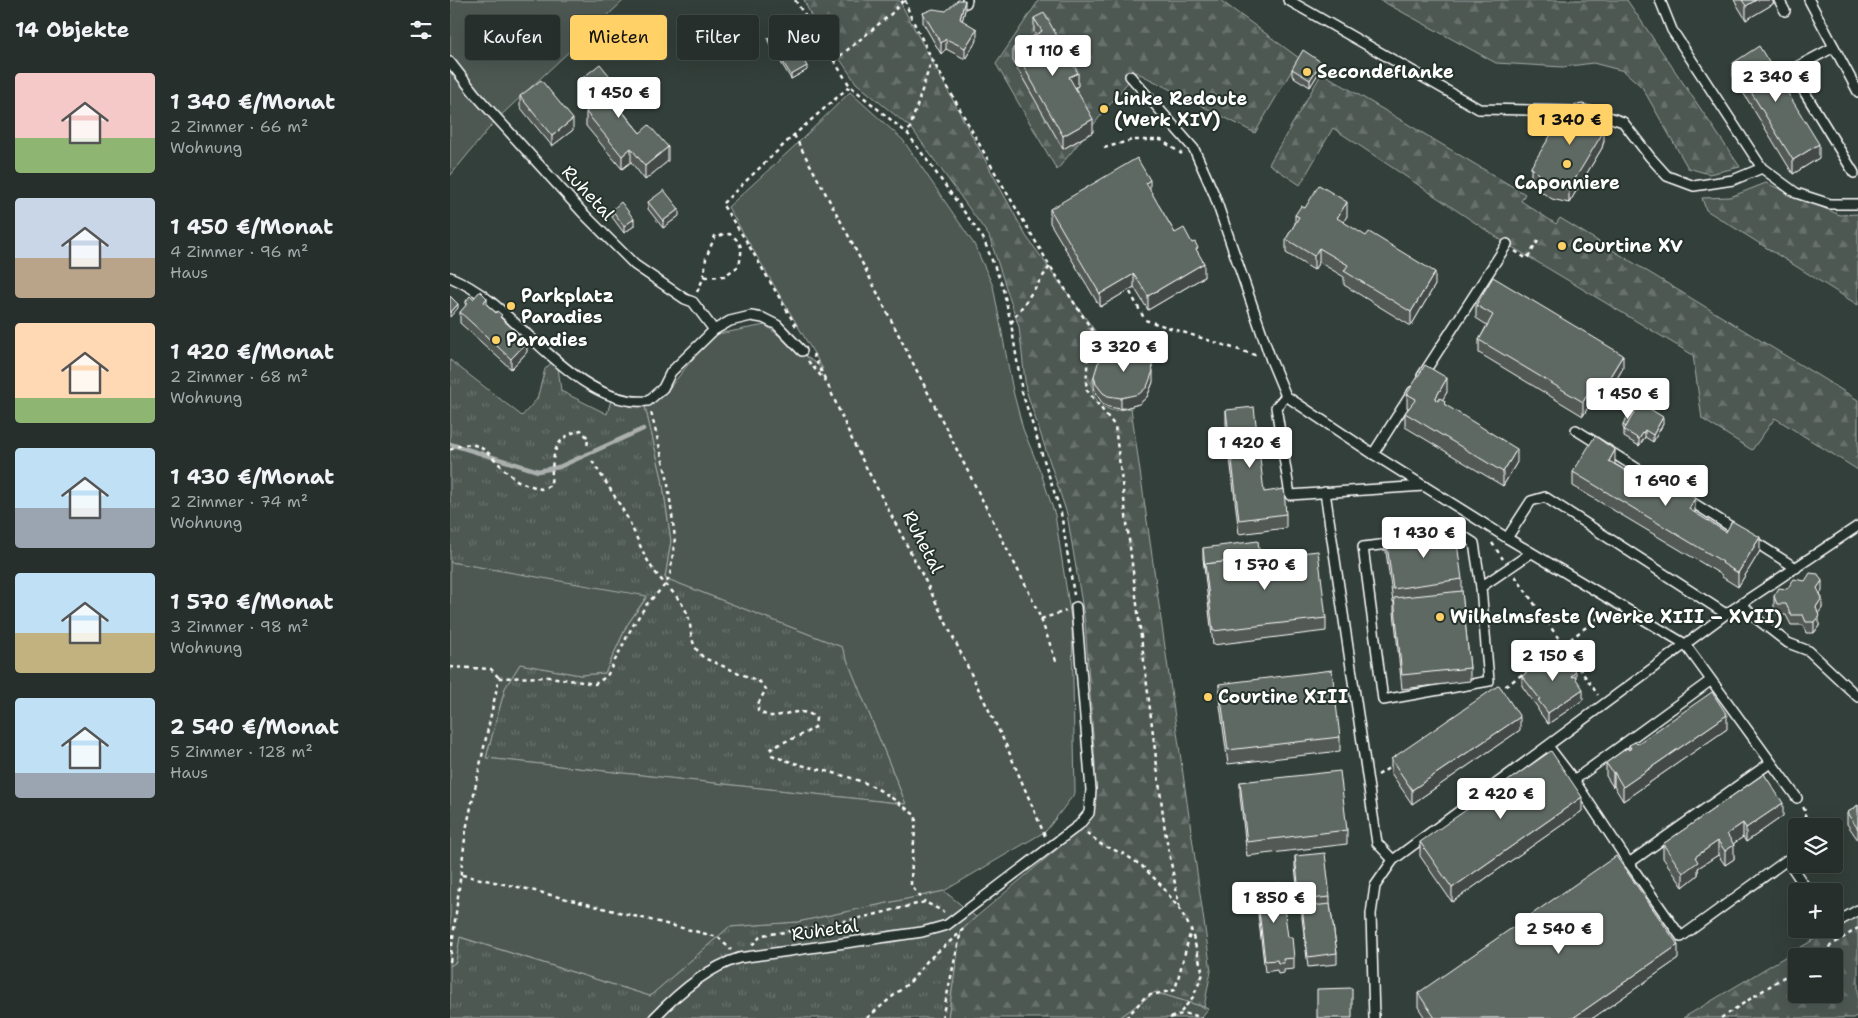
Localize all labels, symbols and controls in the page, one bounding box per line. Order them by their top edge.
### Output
chip: Kaufen [465,15,560,60]
chip: Mieten [570,15,667,60]
chip: Filter [677,15,759,60]
chip: Neu [769,15,839,60]
text: 14 Objekte [15,16,129,44]
icon: filters [407,16,435,44]
pin: 1 110 € [1007,34,1099,77]
text: 1 110 € [1026,40,1080,61]
place label: Secondeflanke [1317,60,1454,84]
pin: 2 340 € [1730,61,1822,103]
marker: Secondeflanke [1301,66,1313,78]
text: 2 340 € [1743,66,1809,87]
pin: 1 450 € [573,76,665,119]
text: 1 450 € [588,82,650,103]
place label: Linke Redoute (Werk XIV) [1114,87,1247,132]
text: 1 340 €/Monat [170,88,335,116]
icon: home [55,93,115,153]
marker: Linke Redoute (Werk XIV) [1098,103,1110,115]
pin: 1 340 € [1524,104,1616,146]
text: 1 340 € [1539,109,1601,130]
text: 2 Zimmer · 66 m² [170,116,308,137]
text: Wohnung [170,137,242,158]
marker: Caponniere [1561,158,1573,170]
street label: Ruhetal [556,160,620,226]
place label: Caponniere [1514,171,1620,195]
text: 1 450 €/Monat [170,213,333,241]
icon: home [55,218,115,278]
place label: Courtine XV [1572,234,1683,258]
marker: Courtine XV [1556,240,1568,252]
text: 4 Zimmer · 96 m² [170,241,308,262]
text: Haus [170,262,208,283]
place label: Parkplatz Paradies [521,284,614,329]
marker: Parkplatz Paradies [505,300,517,312]
place label: Paradies [506,328,588,352]
pin: 3 320 € [1078,330,1170,373]
marker: Paradies [490,334,502,346]
text: 3 320 € [1091,336,1157,357]
text: 1 420 €/Monat [170,338,334,366]
icon: home [55,343,115,403]
text: 2 Zimmer · 68 m² [170,366,308,387]
pin: 1 450 € [1582,378,1674,420]
text: 1 450 € [1597,383,1659,404]
text: Wohnung [170,387,242,408]
pin: 1 420 € [1204,426,1296,469]
text: 1 420 € [1219,432,1281,453]
text: 1 430 €/Monat [170,463,334,491]
pin: 1 690 € [1620,464,1712,507]
icon: home [55,468,115,528]
text: 1 690 € [1635,470,1697,491]
text: 2 Zimmer · 74 m² [170,491,308,512]
street label: Ruhetal [897,507,949,578]
text: Wohnung [170,512,242,533]
pin: 1 430 € [1378,516,1470,559]
text: 1 430 € [1393,522,1455,543]
pin: 1 570 € [1219,548,1311,591]
text: 1 570 € [1234,554,1296,575]
text: 1 570 €/Monat [170,588,333,616]
icon: home [55,593,115,653]
place label: Wilhelmsfeste (Werke XIII – XVII) [1450,605,1783,629]
marker: Wilhelmsfeste (Werke XIII – XVII) [1434,611,1446,623]
text: 3 Zimmer · 98 m² [170,616,309,637]
text: Wohnung [170,637,242,658]
pin: 2 150 € [1507,640,1599,682]
text: 2 150 € [1522,645,1584,666]
place label: Courtine XIII [1218,685,1348,709]
marker: Courtine XIII [1202,691,1214,703]
text: 2 540 €/Monat [170,713,339,741]
icon: home [55,718,115,778]
text: 5 Zimmer · 128 m² [170,741,313,762]
text: Haus [170,762,208,783]
pin: 2 420 € [1455,778,1547,820]
text: 2 420 € [1468,783,1534,804]
map controls [1788,818,1843,1003]
button: layers [1788,818,1843,873]
pin: 1 850 € [1228,882,1320,924]
button: + [1788,883,1843,938]
text: 1 850 € [1243,887,1305,908]
pin: 2 540 € [1513,912,1605,955]
street label: Ruhetal [790,913,861,947]
text: 2 540 € [1526,918,1592,939]
button: − [1788,948,1843,1003]

